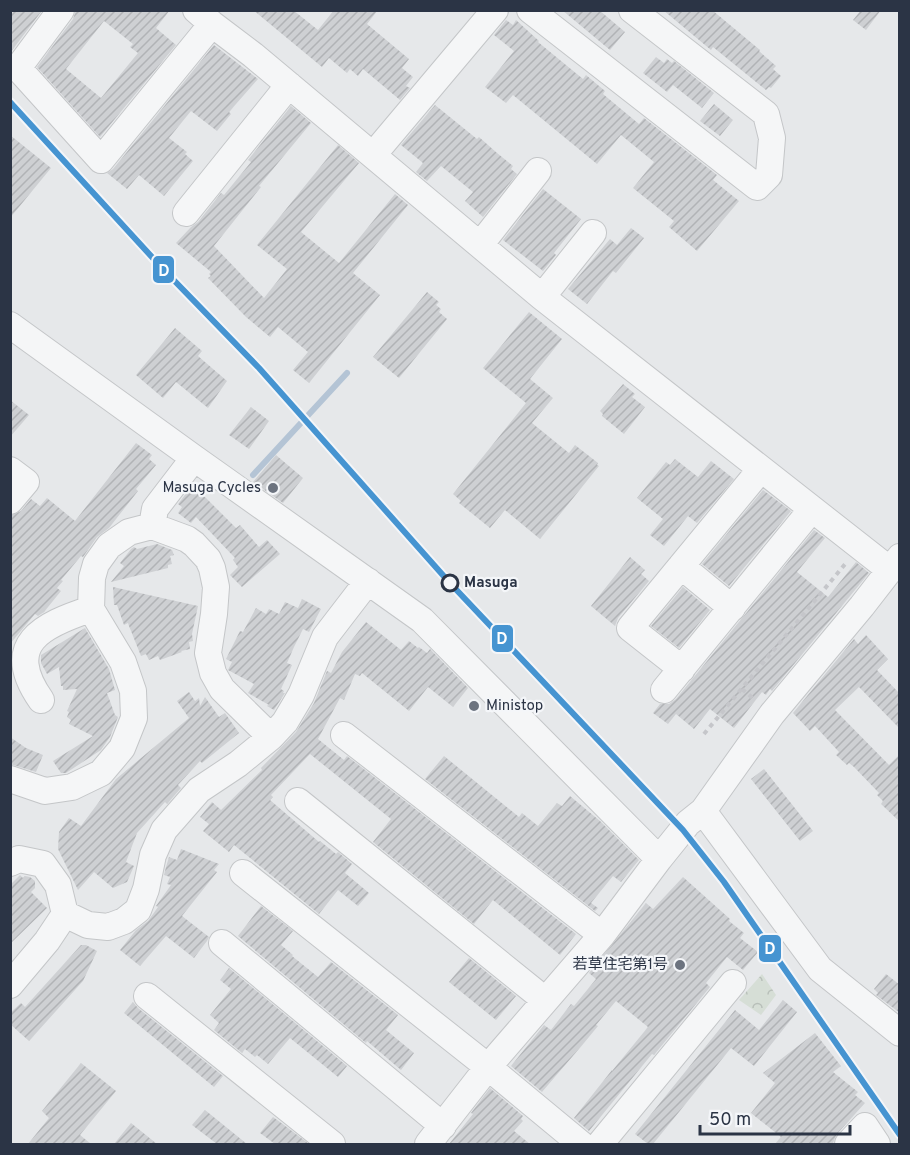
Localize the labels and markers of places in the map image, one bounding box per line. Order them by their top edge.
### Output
place label: Masuga Cycles [162,479,261,498]
marker: Masuga Cycles [266,481,280,495]
marker: Masuga [441,574,459,592]
place label: Masuga [464,574,518,593]
place label: Ministop [486,697,543,716]
marker: Ministop [467,699,481,713]
place label: 若草住宅第1号 [572,956,668,975]
marker: 若草住宅第1号 [673,958,687,972]

